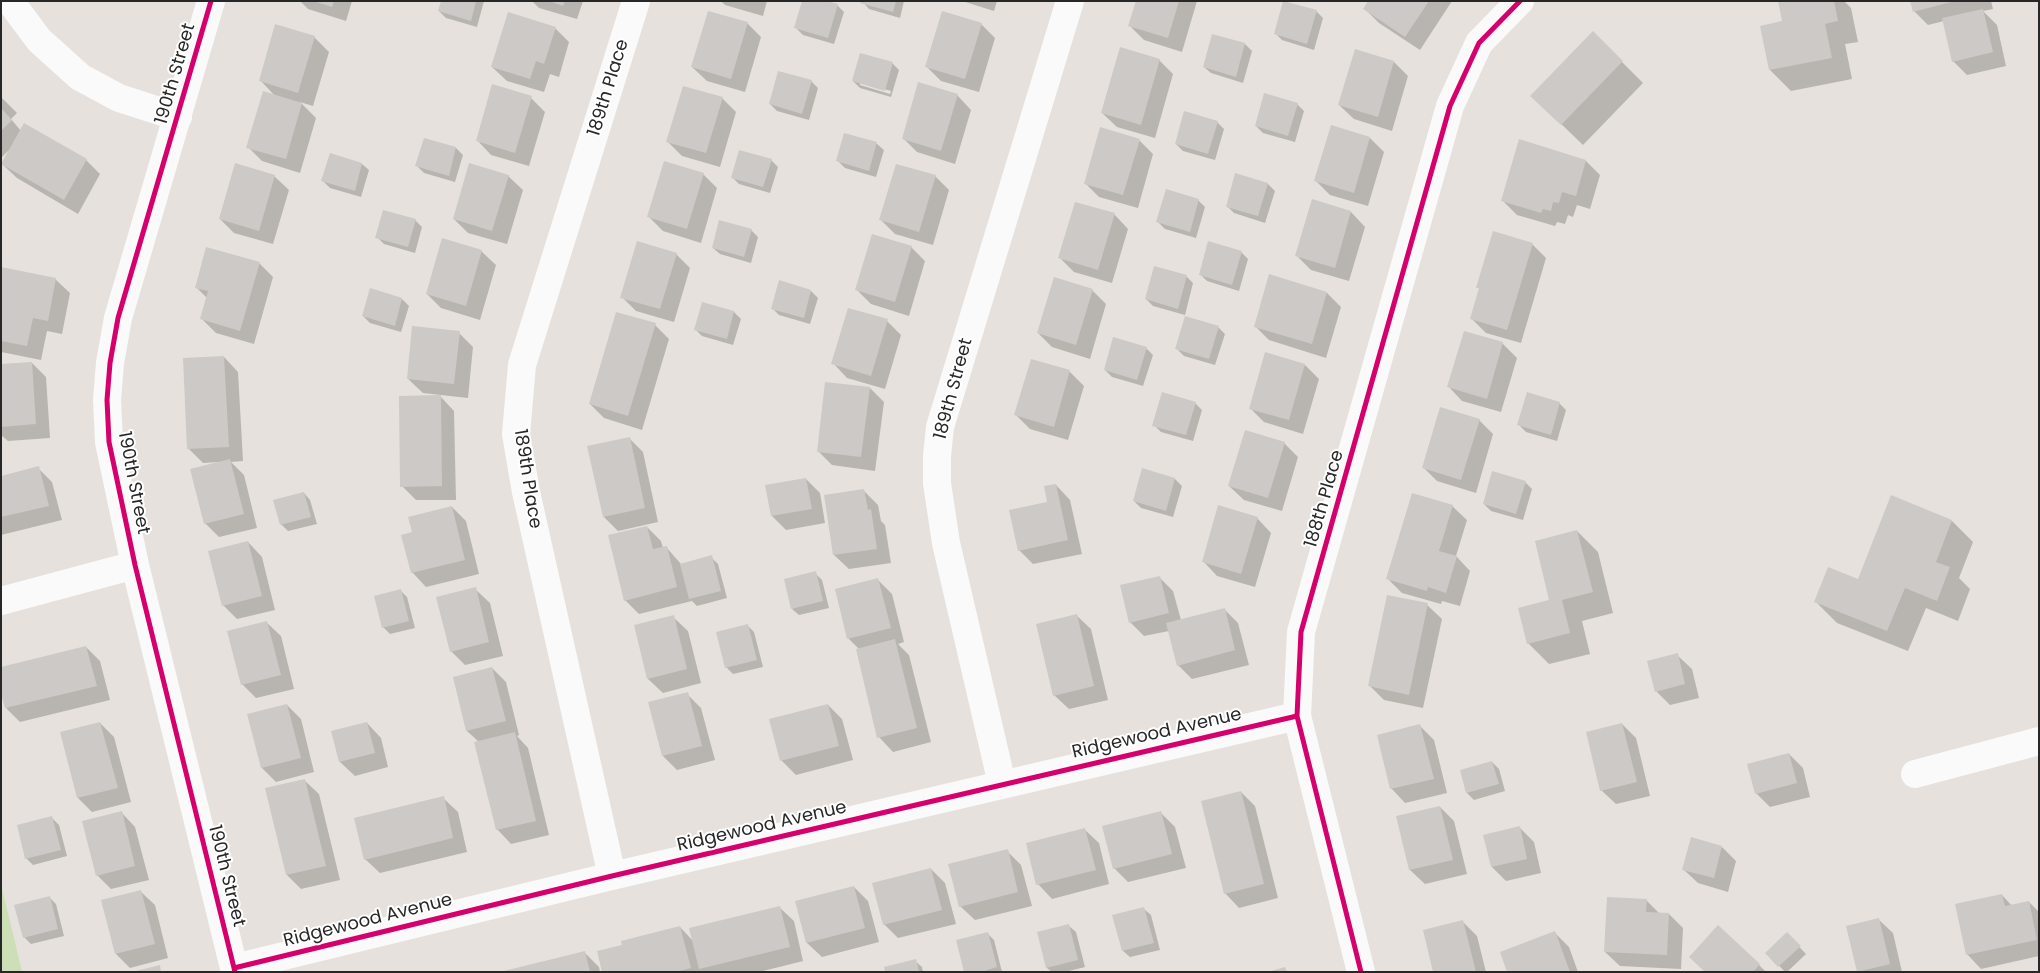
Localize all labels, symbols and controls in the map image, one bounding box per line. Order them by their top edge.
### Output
street label: 190th Street [151,21,201,127]
street label: 189th Place [584,37,634,139]
street label: 189th Street [930,336,978,442]
street label: 189th Place [508,428,546,530]
street label: 190th Street [112,430,154,536]
street label: 188th Place [1301,448,1349,550]
street label: Ridgewood Avenue [1070,704,1244,764]
street label: Ridgewood Avenue [675,797,849,857]
street label: 190th Street [203,823,249,929]
street label: Ridgewood Avenue [281,890,455,952]

